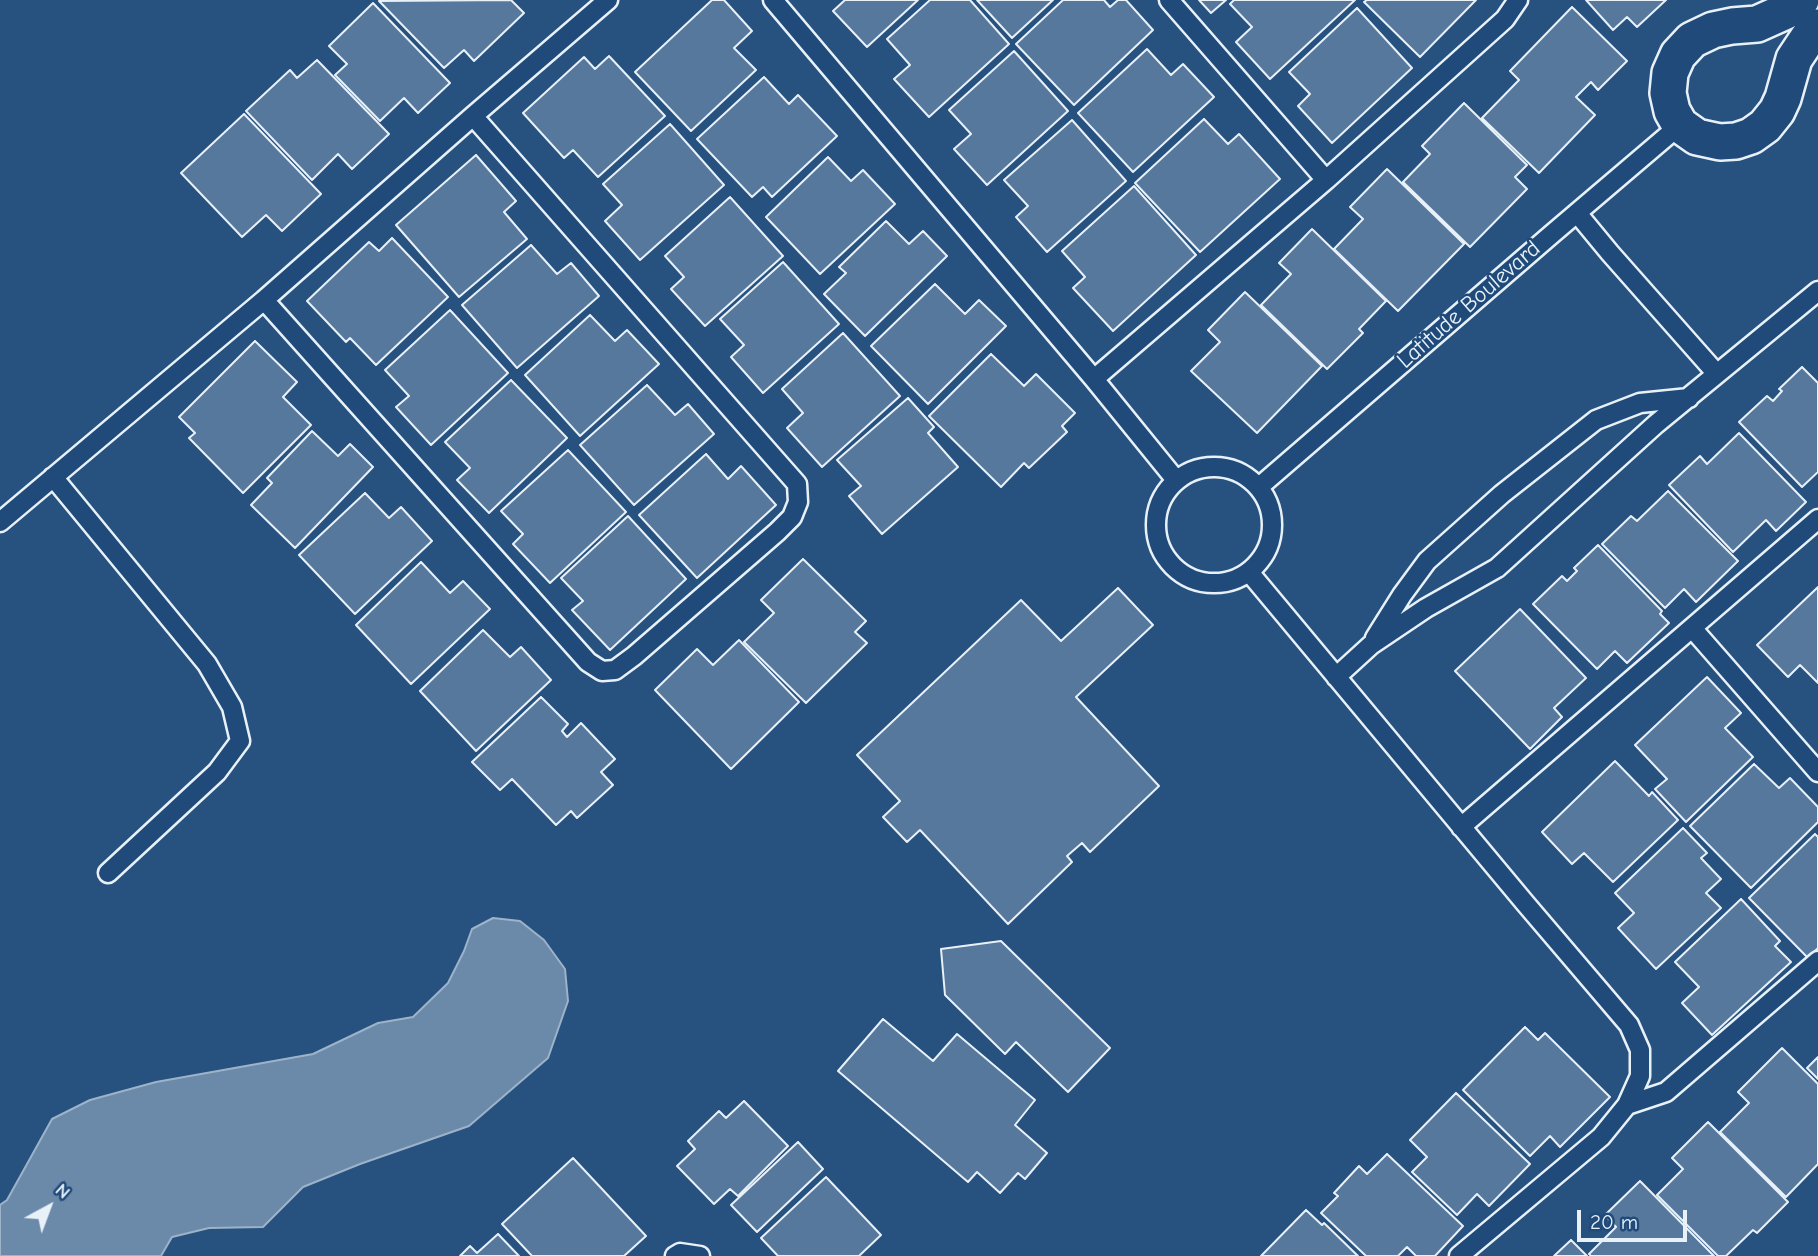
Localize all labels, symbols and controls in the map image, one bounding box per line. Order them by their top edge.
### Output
street label: Latitude Boulevard [1392,235,1546,375]
north arrow [14,1172,84,1242]
text: N [51,1179,75,1204]
scale bar [1580,1196,1690,1240]
text: 20 m [1590,1210,1638,1234]

